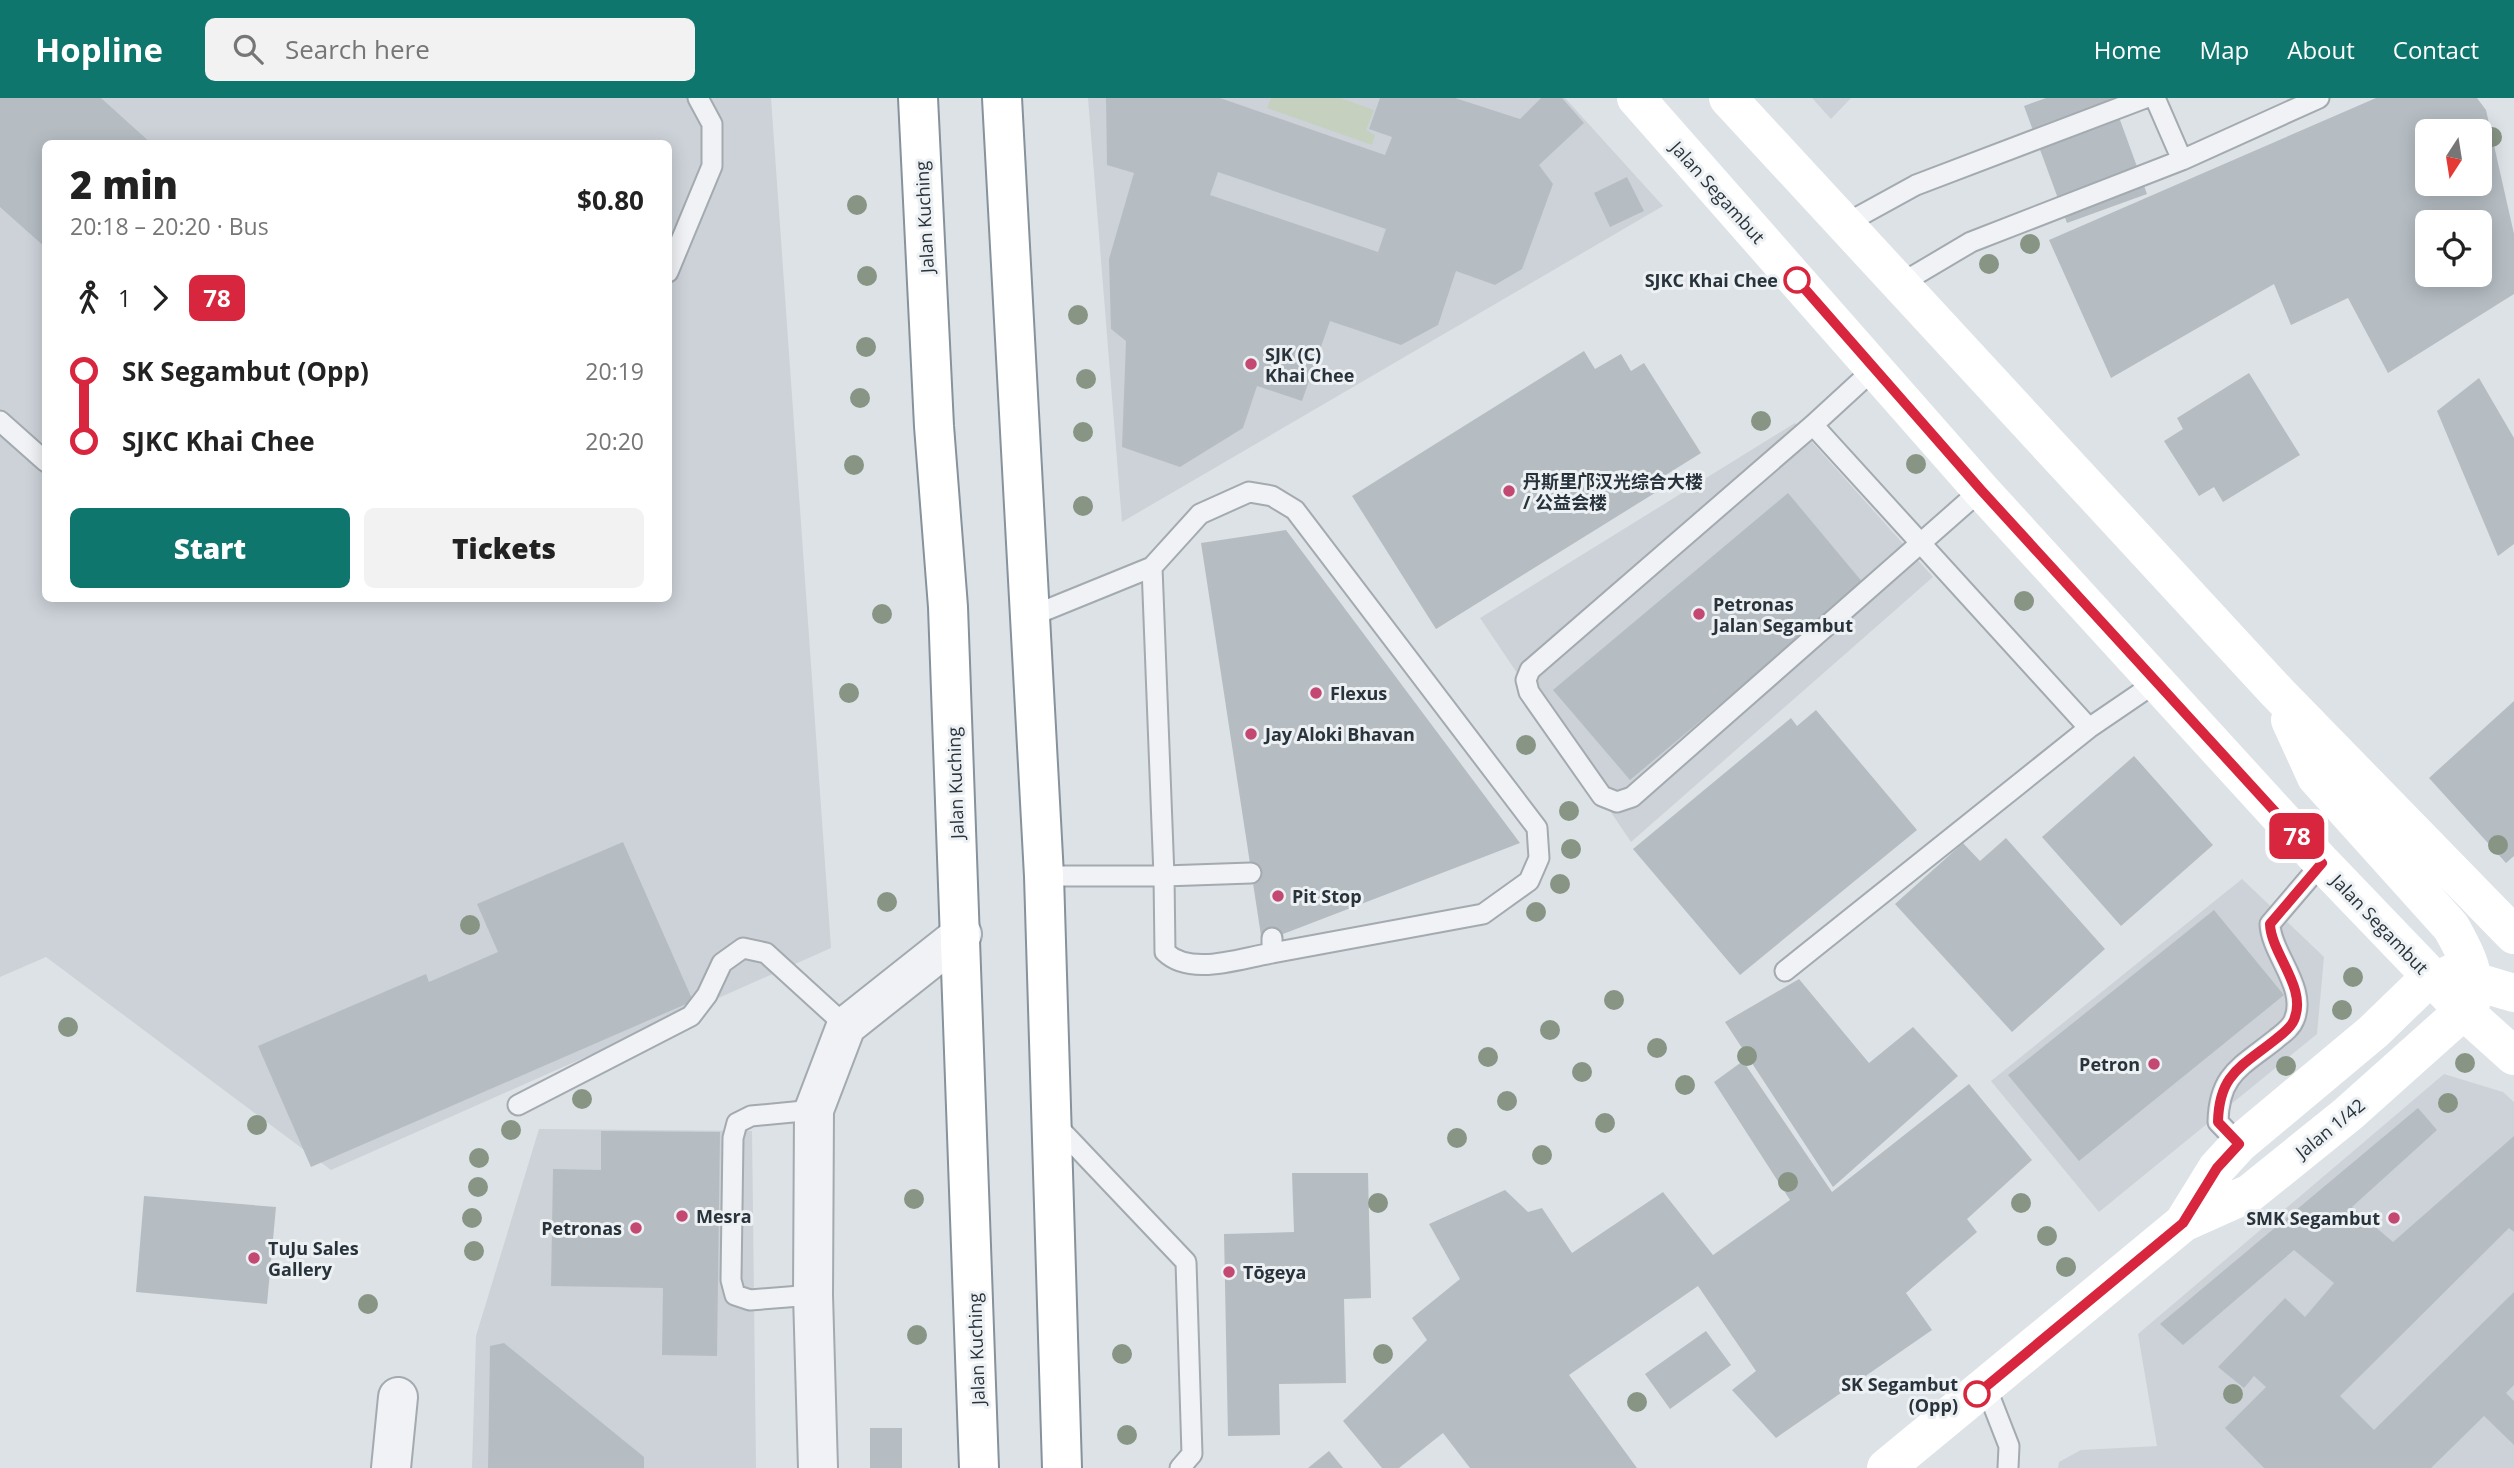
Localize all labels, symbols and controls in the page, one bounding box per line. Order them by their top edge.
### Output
search box [205,18,695,81]
text: Hopline [35,27,163,72]
icon: search [229,30,267,68]
text: Search here [285,31,430,67]
text: Home [2094,33,2162,66]
text: Map [2200,33,2249,66]
text: About [2287,33,2355,66]
text: Contact [2393,33,2479,66]
north arrow [2415,119,2492,196]
map controls [2415,119,2492,287]
street label: Jalan Segambut [1664,134,1770,248]
text: 2 min [70,158,178,210]
street label: Jalan Kuching [909,160,939,276]
text: $0.80 [577,182,644,218]
text: 20:18 – 20:20 · Bus [70,210,269,242]
button: locate [2415,210,2492,287]
marker: SJKC Khai Chee [1784,267,1810,293]
place label: SJKC Khai Chee [1645,268,1778,292]
icon: walk [70,279,108,317]
icon: forward [141,279,179,317]
text: 78 [203,281,231,314]
text: 1 [118,282,131,314]
place label: SJK (C) Khai Chee [1265,342,1354,387]
text: SK Segambut (Opp) [122,353,369,389]
text: 20:19 [585,355,644,387]
marker: SJK (C) Khai Chee [1243,356,1259,372]
text: SJKC Khai Chee [122,423,315,459]
text: 20:20 [585,425,644,457]
place label: 丹斯里邝汉光综合大楼 / 公益会楼 [1523,469,1703,514]
marker: 丹斯里邝汉光综合大楼 / 公益会楼 [1501,483,1517,499]
button: Start [70,508,350,588]
button: Tickets [364,508,644,588]
place label: Petronas Jalan Segambut [1711,592,1853,637]
marker: Petronas Jalan Segambut [1691,606,1707,622]
place label: Flexus [1330,681,1387,705]
marker: Flexus [1308,685,1324,701]
place label: Jay Aloki Bhavan [1263,722,1415,746]
street label: Jalan Kuching [941,726,969,841]
marker: Jay Aloki Bhavan [1243,726,1259,742]
line badge: 78 [2266,813,2328,859]
text: 78 [2283,819,2311,852]
street label: Jalan Segambut [2325,867,2434,979]
place label: Pit Stop [1292,884,1362,908]
marker: Pit Stop [1270,888,1286,904]
place label: Petron [2079,1052,2140,1076]
marker: Petron [2146,1056,2162,1072]
street label: Jalan 1/42 [2289,1093,2370,1165]
place label: Mesra [696,1204,752,1228]
place label: SMK Segambut [2246,1206,2380,1230]
marker: Mesra [674,1208,690,1224]
marker: SMK Segambut [2386,1210,2402,1226]
place label: Petronas [541,1216,622,1240]
marker: Petronas [628,1220,644,1236]
place label: TuJu Sales Gallery [268,1236,359,1281]
marker: TuJu Sales Gallery [246,1250,262,1266]
place label: Tōgeya [1243,1260,1306,1284]
marker: Tōgeya [1221,1264,1237,1280]
street label: Jalan Kuching [962,1292,990,1407]
place label: SK Segambut (Opp) [1841,1372,1958,1417]
marker: SK Segambut (Opp) [1964,1381,1990,1407]

